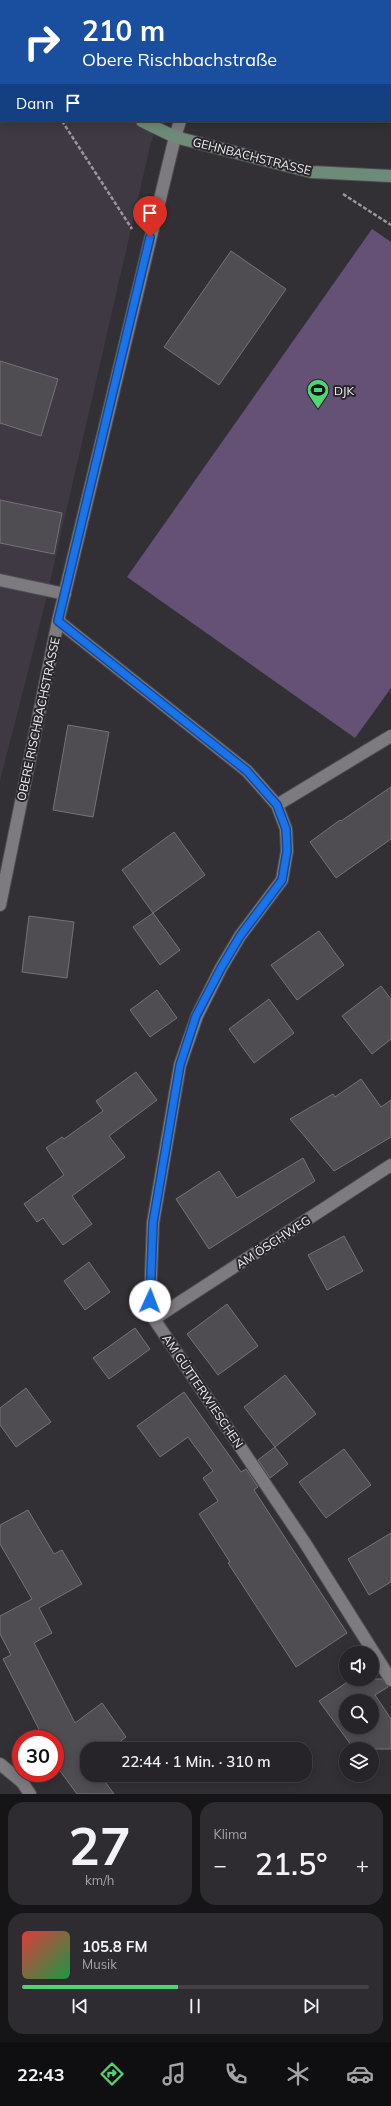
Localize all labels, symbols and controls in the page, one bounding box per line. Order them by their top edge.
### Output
text: 210 m [82,13,165,48]
icon: right [16,16,68,68]
text: Obere Rischbachstraße [82,48,277,71]
icon: arrive [62,92,84,114]
text: Dann [16,94,54,113]
street label: GEHNBACHSTRASSE [191,134,313,178]
pin [133,196,167,237]
icon: arrive [139,202,161,224]
sports icon: DJK [305,377,331,410]
place label: DJK [334,383,355,398]
street label: OBERE RISCHBACHSTRASSE [13,636,63,802]
street label: AM ÖSCHWEG [233,1212,313,1272]
position arrow [129,1280,171,1322]
street label: AM GÜTTERWIESCHEN [159,1331,247,1451]
map controls [339,1646,379,1782]
button: sound [339,1646,379,1686]
button: search [339,1694,379,1734]
speed limit sign: 30 [12,1730,64,1782]
button: layers [339,1742,379,1782]
text: 22:44 · 1 Min. · 310 m [121,1752,271,1771]
text: 27 [69,1813,131,1878]
text: Klima [214,1826,247,1842]
text: 21.5° [255,1845,327,1883]
text: − [214,1851,227,1879]
text: + [356,1851,369,1879]
text: km/h [85,1872,114,1888]
text: 105.8 FM [82,1937,147,1956]
text: Musik [82,1956,117,1972]
icon: previous [69,1995,91,2017]
icon: pause [184,1995,206,2017]
icon: next [300,1995,322,2017]
icon: directions [98,2060,126,2088]
icon: music [160,2060,188,2088]
icon: phone [222,2060,250,2088]
icon: climate [284,2060,312,2088]
icon: car [346,2060,374,2088]
text: 22:43 [17,2063,65,2086]

